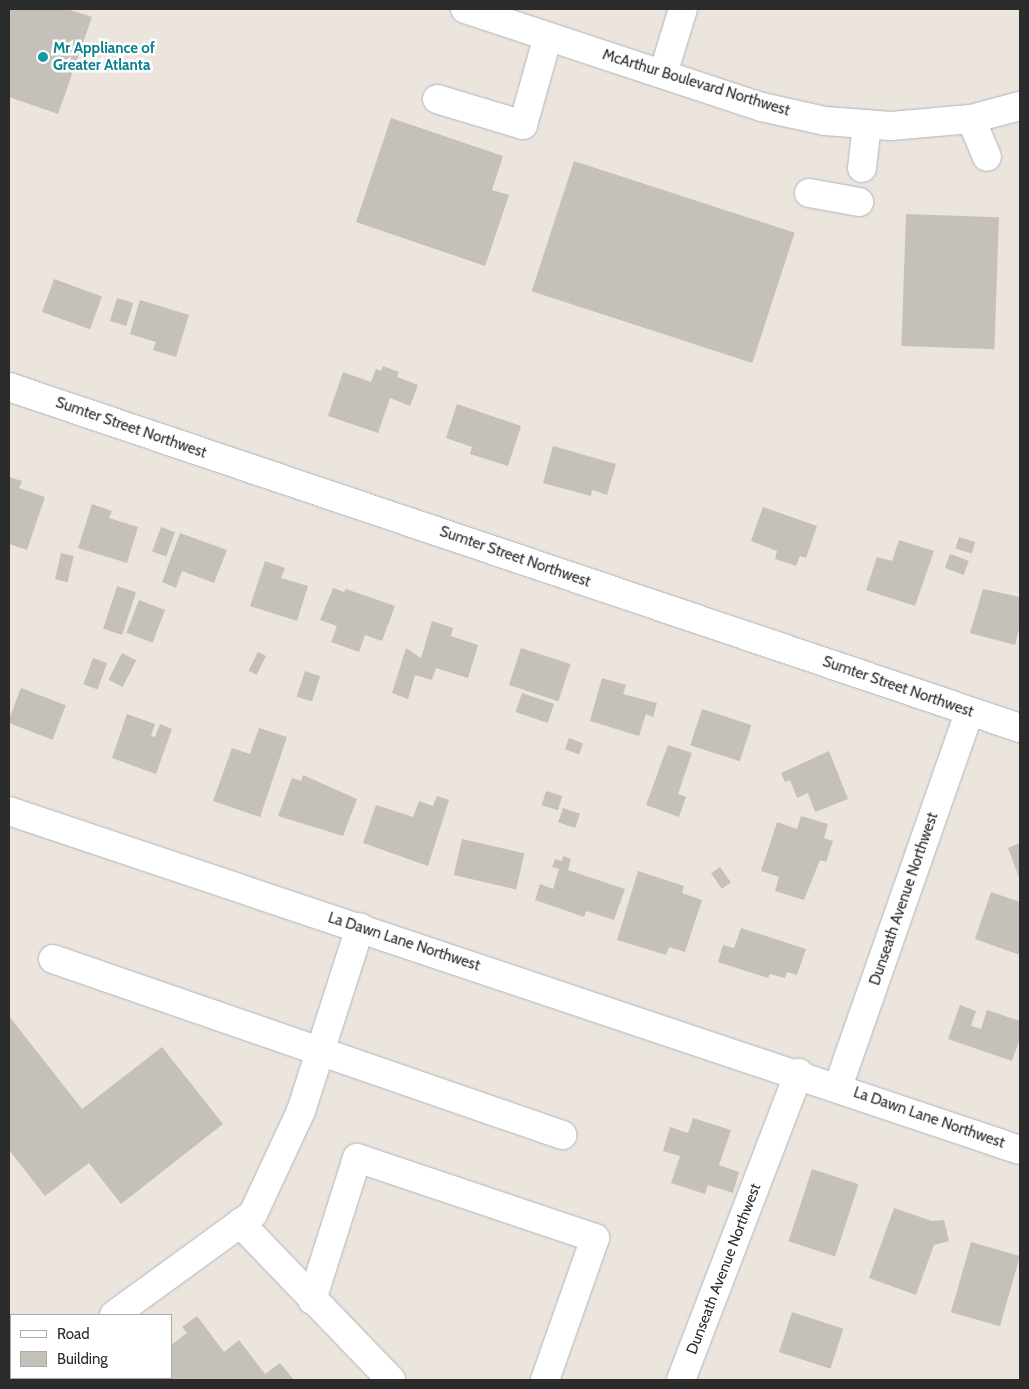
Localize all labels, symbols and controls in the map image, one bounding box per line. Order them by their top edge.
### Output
place label: Mr Appliance of Greater Atlanta [53,39,155,74]
street label: McArthur Boulevard Northwest [600,46,792,120]
marker: Mr Appliance of Greater Atlanta [37,51,49,63]
street label: Sumter Street Northwest [53,394,209,462]
street label: Sumter Street Northwest [437,523,593,591]
street label: Sumter Street Northwest [820,653,976,721]
street label: Dunseath Avenue Northwest [866,810,942,988]
street label: La Dawn Lane Northwest [326,909,482,975]
street label: La Dawn Lane Northwest [851,1084,1007,1152]
street label: Dunseath Avenue Northwest [683,1181,765,1357]
legend [10,1314,172,1379]
text: Road [57,1325,90,1343]
text: Building [57,1350,108,1368]

